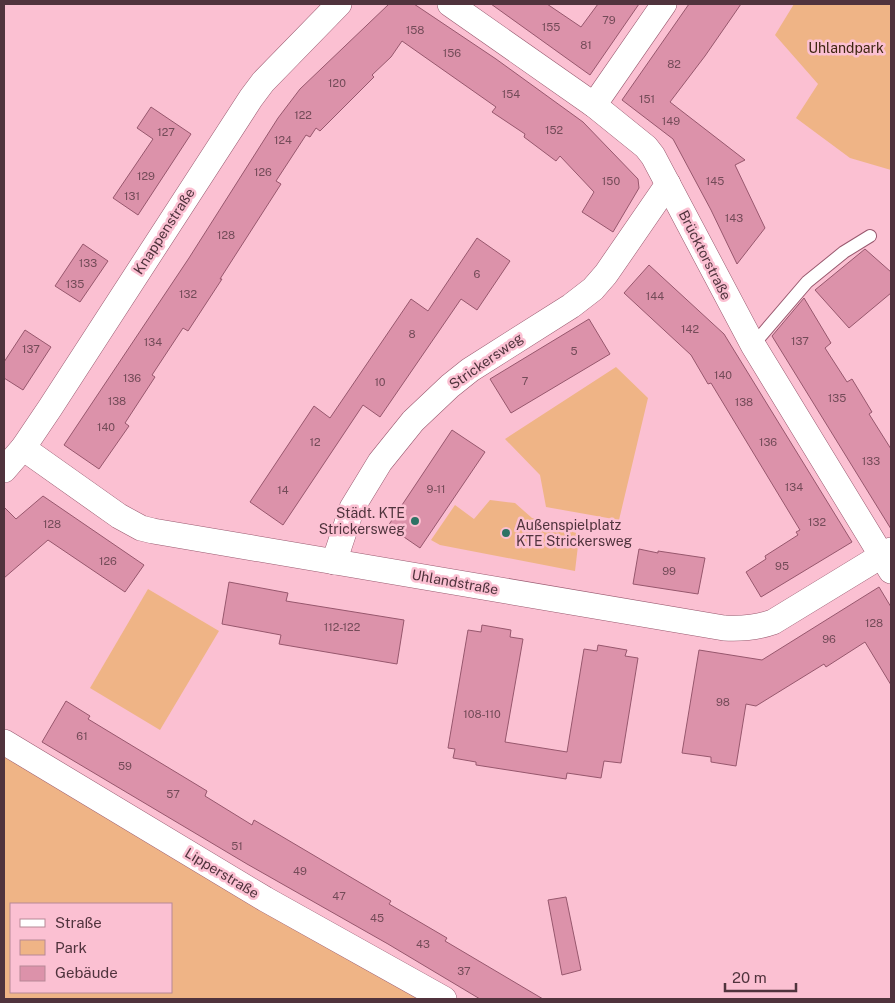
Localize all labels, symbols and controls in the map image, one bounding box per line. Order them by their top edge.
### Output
house number: 79 [602,14,616,26]
house number: 155 [542,21,560,33]
house number: 158 [406,24,424,36]
house number: 81 [580,39,592,51]
park label: Uhlandpark [808,40,884,56]
house number: 156 [443,47,461,59]
house number: 82 [667,58,681,70]
house number: 120 [328,77,346,89]
house number: 154 [502,88,520,100]
house number: 151 [639,93,655,105]
house number: 122 [294,109,312,121]
house number: 149 [662,115,680,127]
house number: 152 [545,124,563,136]
house number: 127 [157,126,175,138]
house number: 124 [274,134,292,146]
house number: 126 [254,166,272,178]
house number: 129 [137,170,155,182]
house number: 150 [602,175,620,187]
house number: 145 [706,175,724,187]
street label: Knappenstraße [130,185,198,277]
house number: 131 [124,190,140,202]
street label: Brücktorstraße [676,208,734,302]
house number: 143 [725,212,743,224]
house number: 128 [217,229,235,241]
house number: 133 [79,257,97,269]
house number: 6 [474,268,481,280]
house number: 135 [66,278,84,290]
house number: 132 [179,288,197,300]
house number: 144 [646,290,664,302]
house number: 142 [681,323,699,335]
house number: 8 [408,328,416,340]
street label: Strickersweg [446,330,526,392]
house number: 137 [791,335,809,347]
house number: 134 [144,336,162,348]
house number: 137 [22,343,40,355]
house number: 5 [570,345,578,357]
house number: 140 [714,369,732,381]
house number: 136 [123,372,141,384]
house number: 7 [522,375,529,387]
house number: 10 [374,376,386,388]
house number: 135 [828,392,846,404]
house number: 138 [108,395,126,407]
house number: 138 [735,396,753,408]
house number: 140 [97,421,115,433]
house number: 12 [309,436,321,448]
house number: 136 [759,436,777,448]
house number: 133 [862,455,880,467]
house number: 134 [785,481,803,493]
house number: 9-11 [426,483,446,495]
house number: 14 [277,484,289,496]
place label: Städt. KTE Strickersweg [319,505,405,537]
marker: Städt. KTE Strickersweg [409,515,421,527]
house number: 132 [808,516,826,528]
place label: Außenspielplatz KTE Strickersweg [516,517,633,549]
house number: 128 [43,518,61,530]
marker: Außenspielplatz KTE Strickersweg [500,527,512,539]
house number: 126 [99,555,117,567]
house number: 95 [775,560,789,572]
house number: 99 [662,565,676,577]
street label: Uhlandstraße [410,567,500,598]
house number: 128 [865,617,883,629]
house number: 112-122 [324,621,361,633]
house number: 96 [822,633,836,645]
house number: 98 [716,696,730,708]
house number: 108-110 [463,708,501,720]
house number: 61 [76,730,88,742]
house number: 59 [118,760,132,772]
house number: 57 [166,788,180,800]
house number: 51 [231,840,243,852]
street label: Lipperstraße [182,845,262,901]
house number: 49 [293,865,307,877]
house number: 47 [332,890,346,902]
legend [10,903,172,993]
house number: 45 [370,912,384,924]
text: Straße [55,914,102,931]
house number: 43 [416,938,430,950]
text: Park [55,939,87,956]
scale bar [725,960,796,992]
text: Gebäude [55,964,118,981]
house number: 37 [457,965,471,977]
text: 20 m [732,969,767,986]

